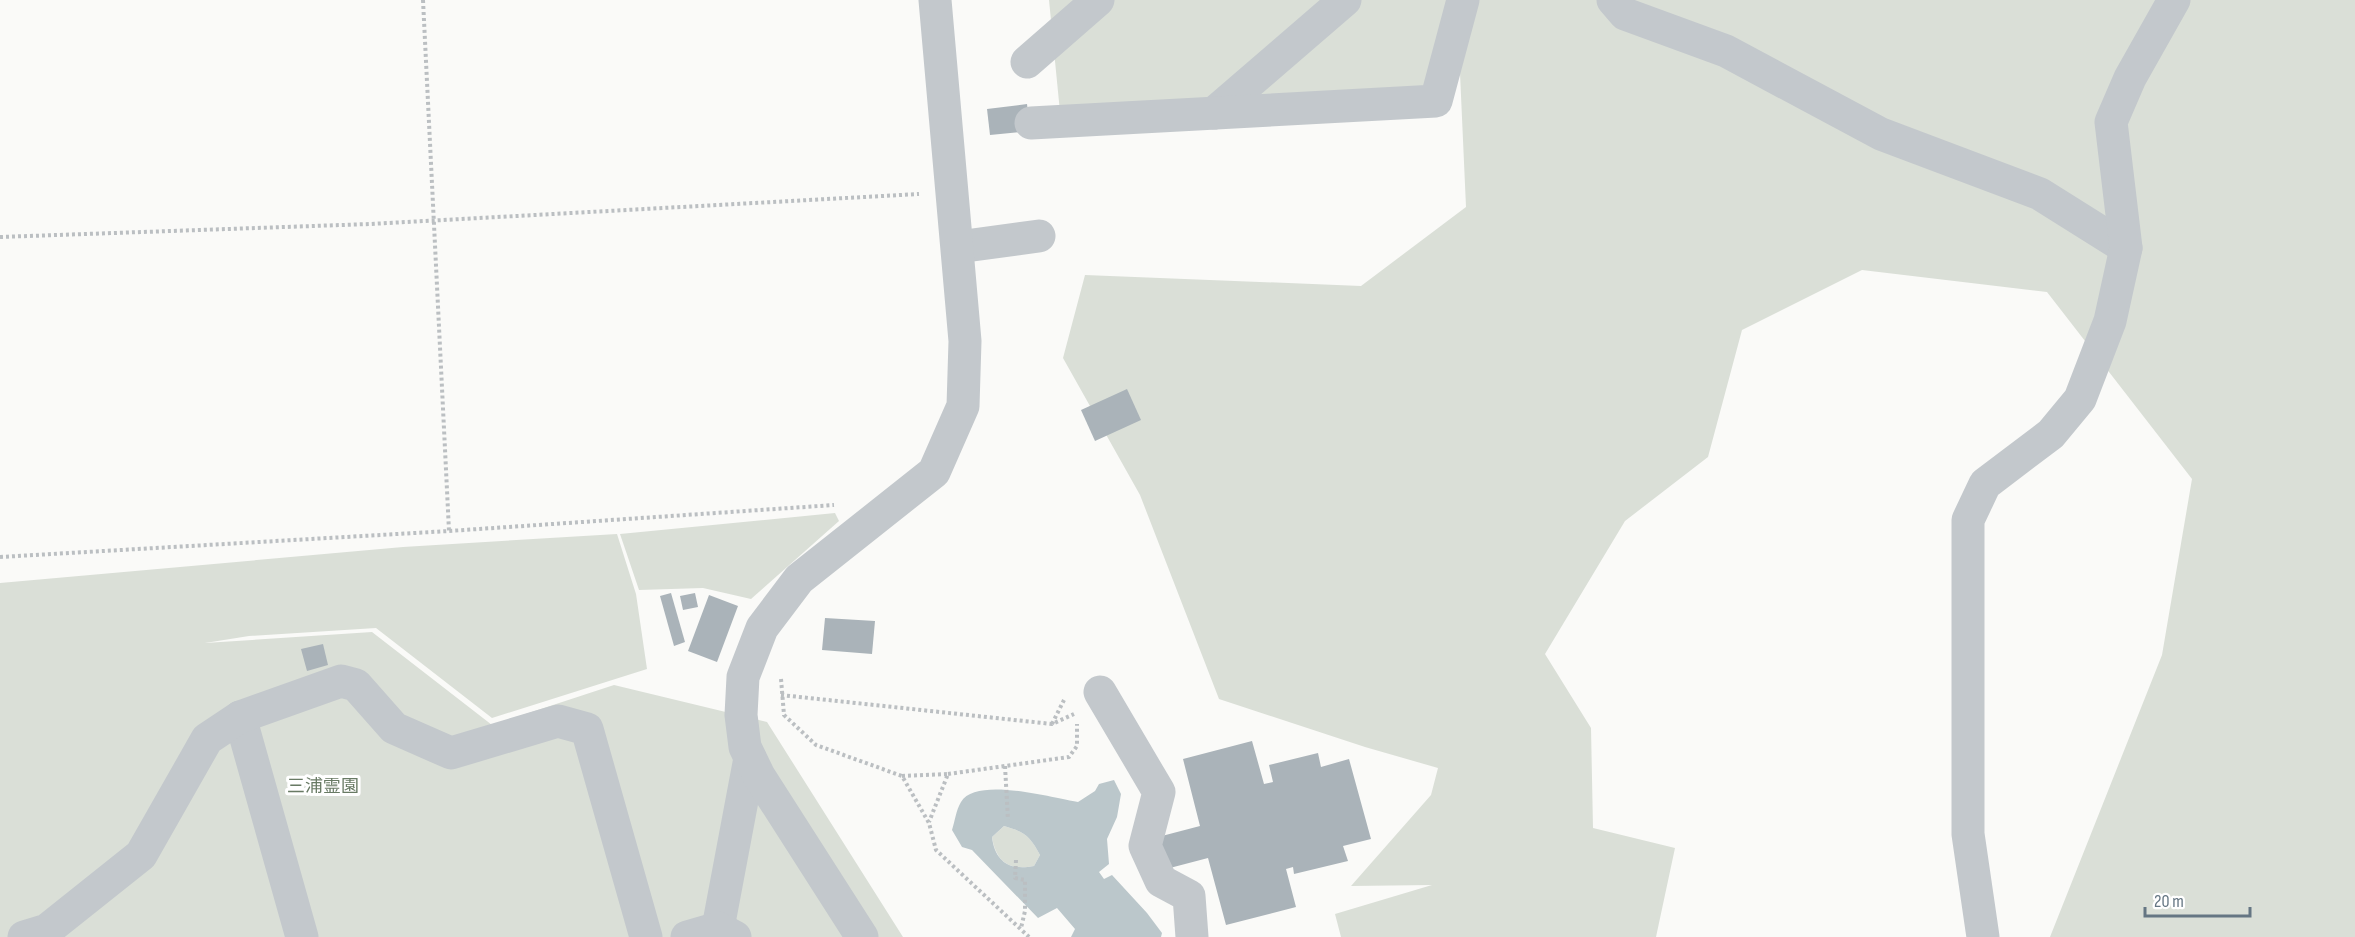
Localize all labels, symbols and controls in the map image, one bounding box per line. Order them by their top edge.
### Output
park label: 三浦霊園 [287,776,359,797]
scale bar [2145,880,2250,918]
text: 20 m [2154,891,2184,912]

